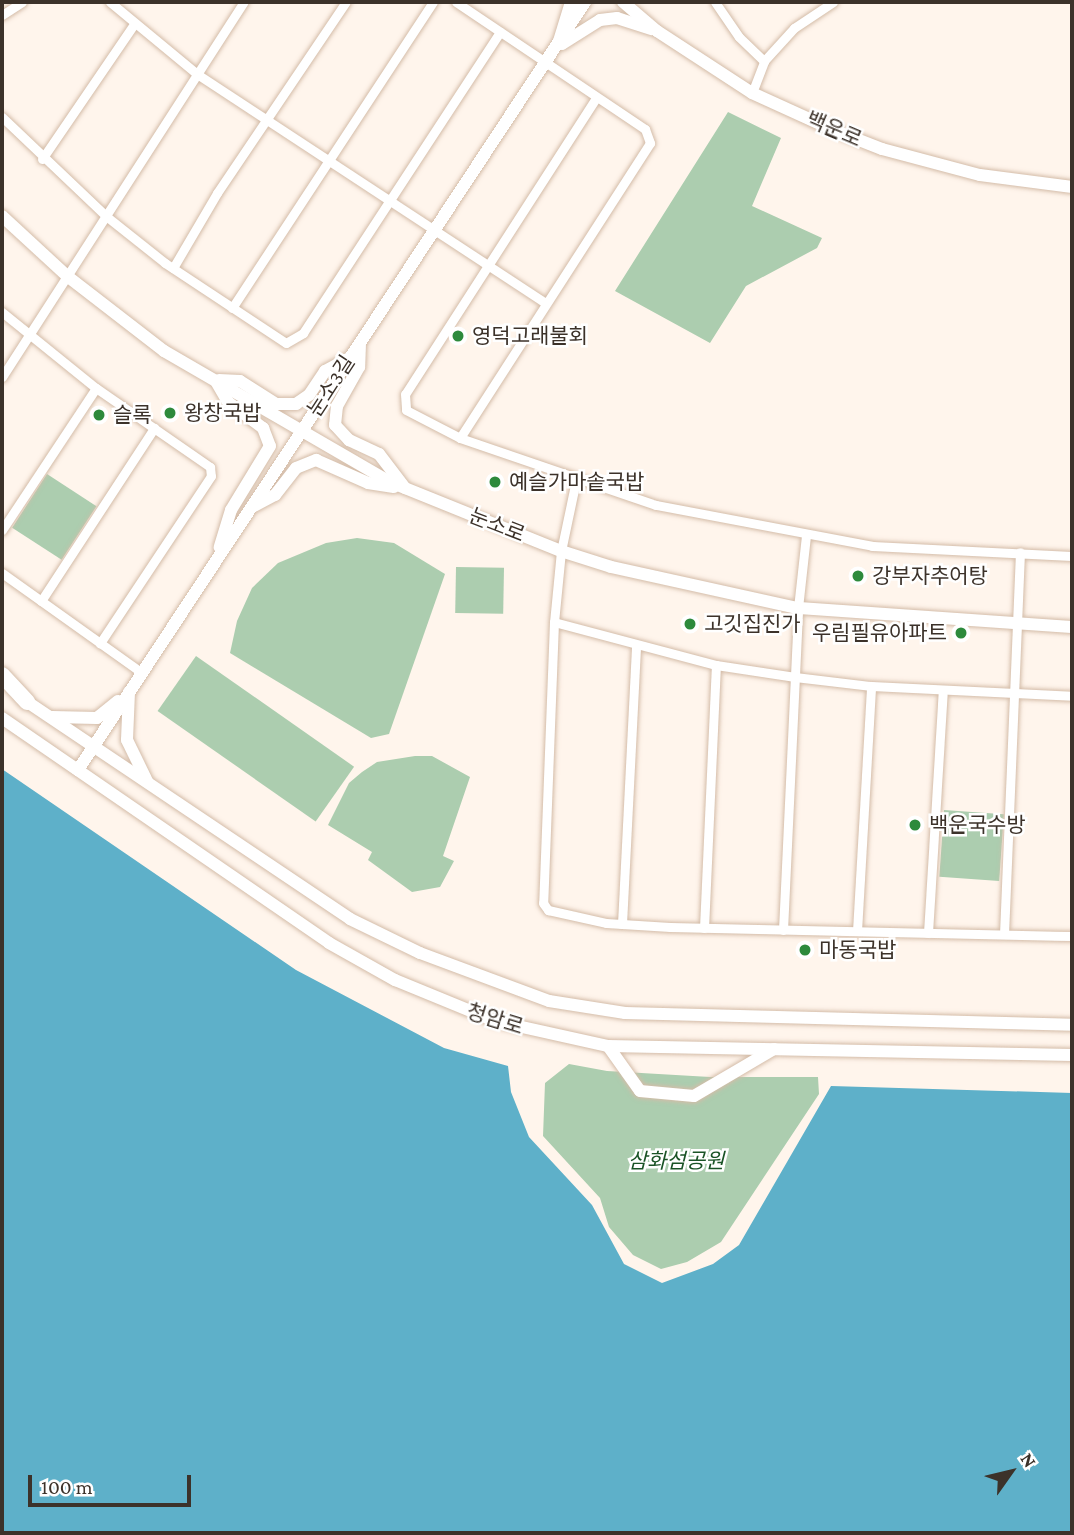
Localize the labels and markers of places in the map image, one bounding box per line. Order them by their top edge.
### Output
place label: 영덕고래불회 [472,323,588,349]
marker: 영덕고래불회 [450,328,466,344]
place label: 왕창국밥 [184,400,261,426]
place label: 슬록 [113,402,152,428]
marker: 왕창국밥 [162,405,178,421]
marker: 슬록 [91,407,107,423]
place label: 예슬가마솥국밥 [509,469,644,495]
marker: 예슬가마솥국밥 [487,474,503,490]
place label: 강부자추어탕 [872,563,988,589]
marker: 강부자추어탕 [850,568,866,584]
place label: 고깃집진가 [704,611,801,637]
marker: 고깃집진가 [682,616,698,632]
place label: 우림필유아파트 [812,620,947,646]
marker: 우림필유아파트 [953,625,969,641]
place label: 백운국수방 [929,812,1026,838]
marker: 백운국수방 [907,817,923,833]
place label: 마동국밥 [819,937,896,963]
marker: 마동국밥 [797,942,813,958]

